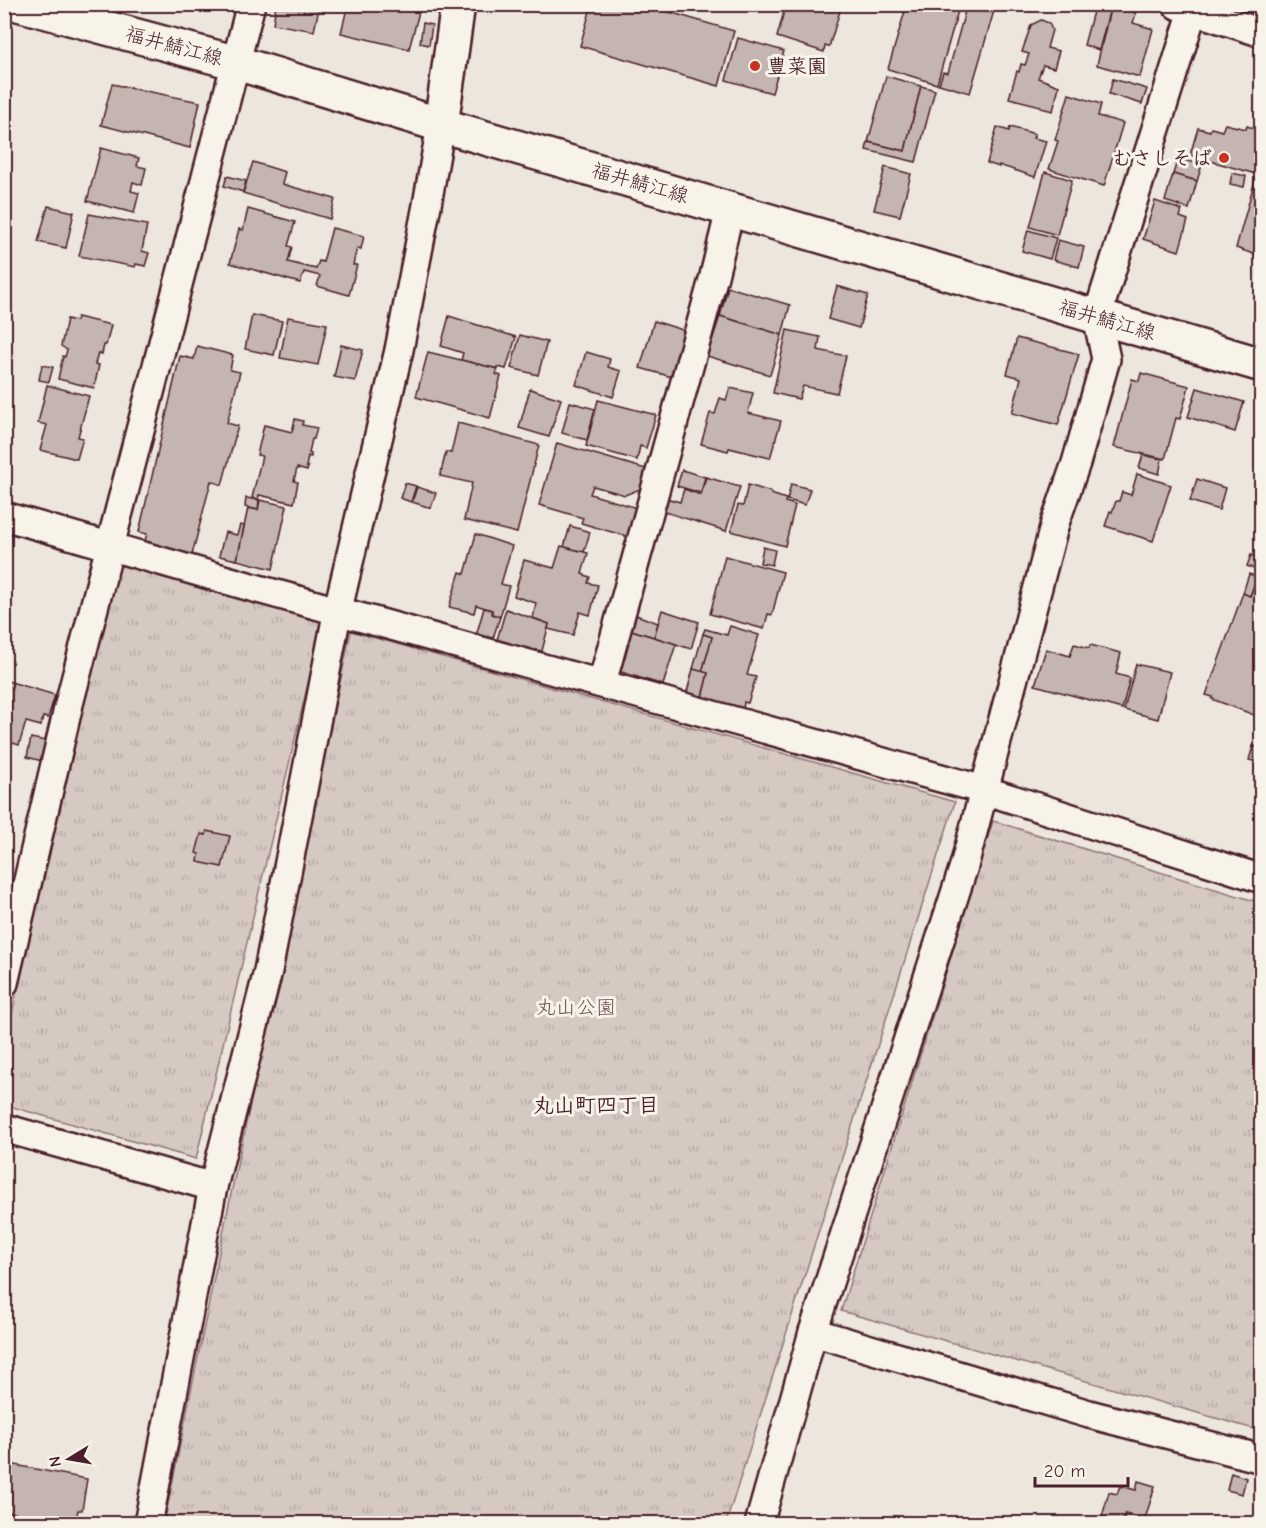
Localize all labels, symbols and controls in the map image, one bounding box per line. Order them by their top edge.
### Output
street label: 福井鯖江線 [123,22,225,70]
place label: 豊菜園 [767,55,827,78]
marker: 豊菜園 [748,59,762,73]
place label: むさしそば [1112,147,1212,170]
marker: むさしそば [1217,151,1231,165]
street label: 福井鯖江線 [589,158,691,208]
street label: 福井鯖江線 [1056,295,1158,345]
park label: 丸山公園 [536,996,616,1019]
district label: 丸山町四丁目 [533,1093,659,1117]
north arrow [39,1429,99,1489]
scale bar [1035,1450,1128,1488]
text: N [45,1455,65,1469]
text: 20 m [1044,1461,1085,1482]

